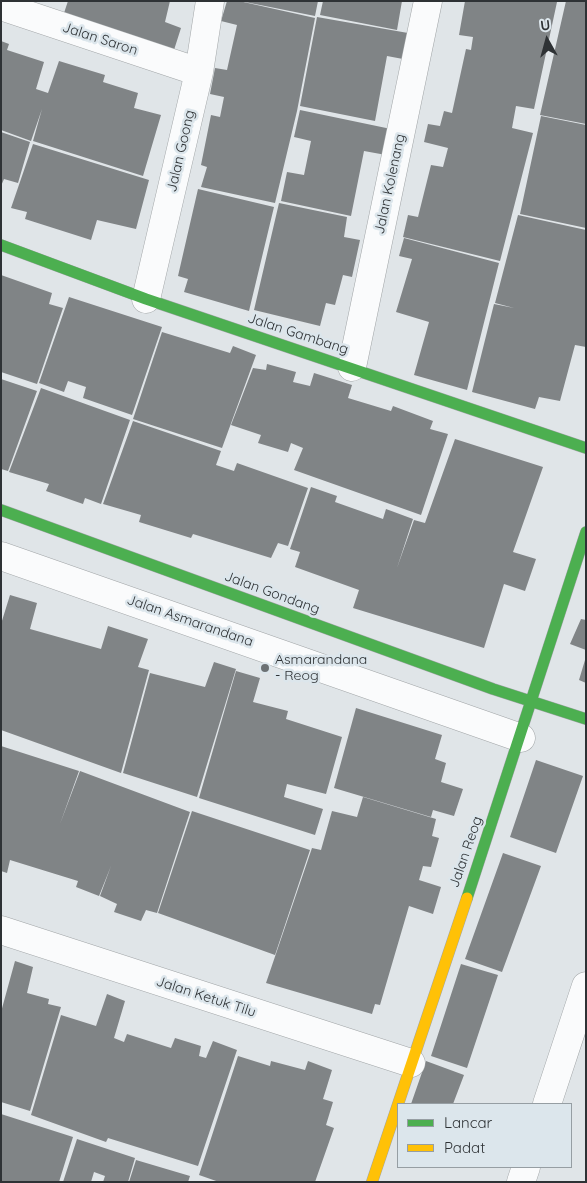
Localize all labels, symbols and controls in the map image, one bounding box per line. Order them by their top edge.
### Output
north arrow [522,15,572,65]
text: U [539,16,551,35]
street label: Jalan Saron [60,19,140,59]
street label: Jalan Goong [163,108,199,194]
street label: Jalan Kolenang [371,132,409,236]
street label: Jalan Gambang [245,310,351,358]
street label: Jalan Gondang [222,568,322,618]
street label: Jalan Asmarandana [125,592,255,650]
place label: Asmarandana - Reog [275,652,367,684]
marker: Asmarandana - Reog [259,662,271,674]
street label: Jalan Reog [446,814,486,890]
street label: Jalan Ketuk Tilu [154,973,258,1021]
legend [397,1103,572,1168]
text: Lancar [444,1113,492,1132]
text: Padat [444,1138,485,1157]

